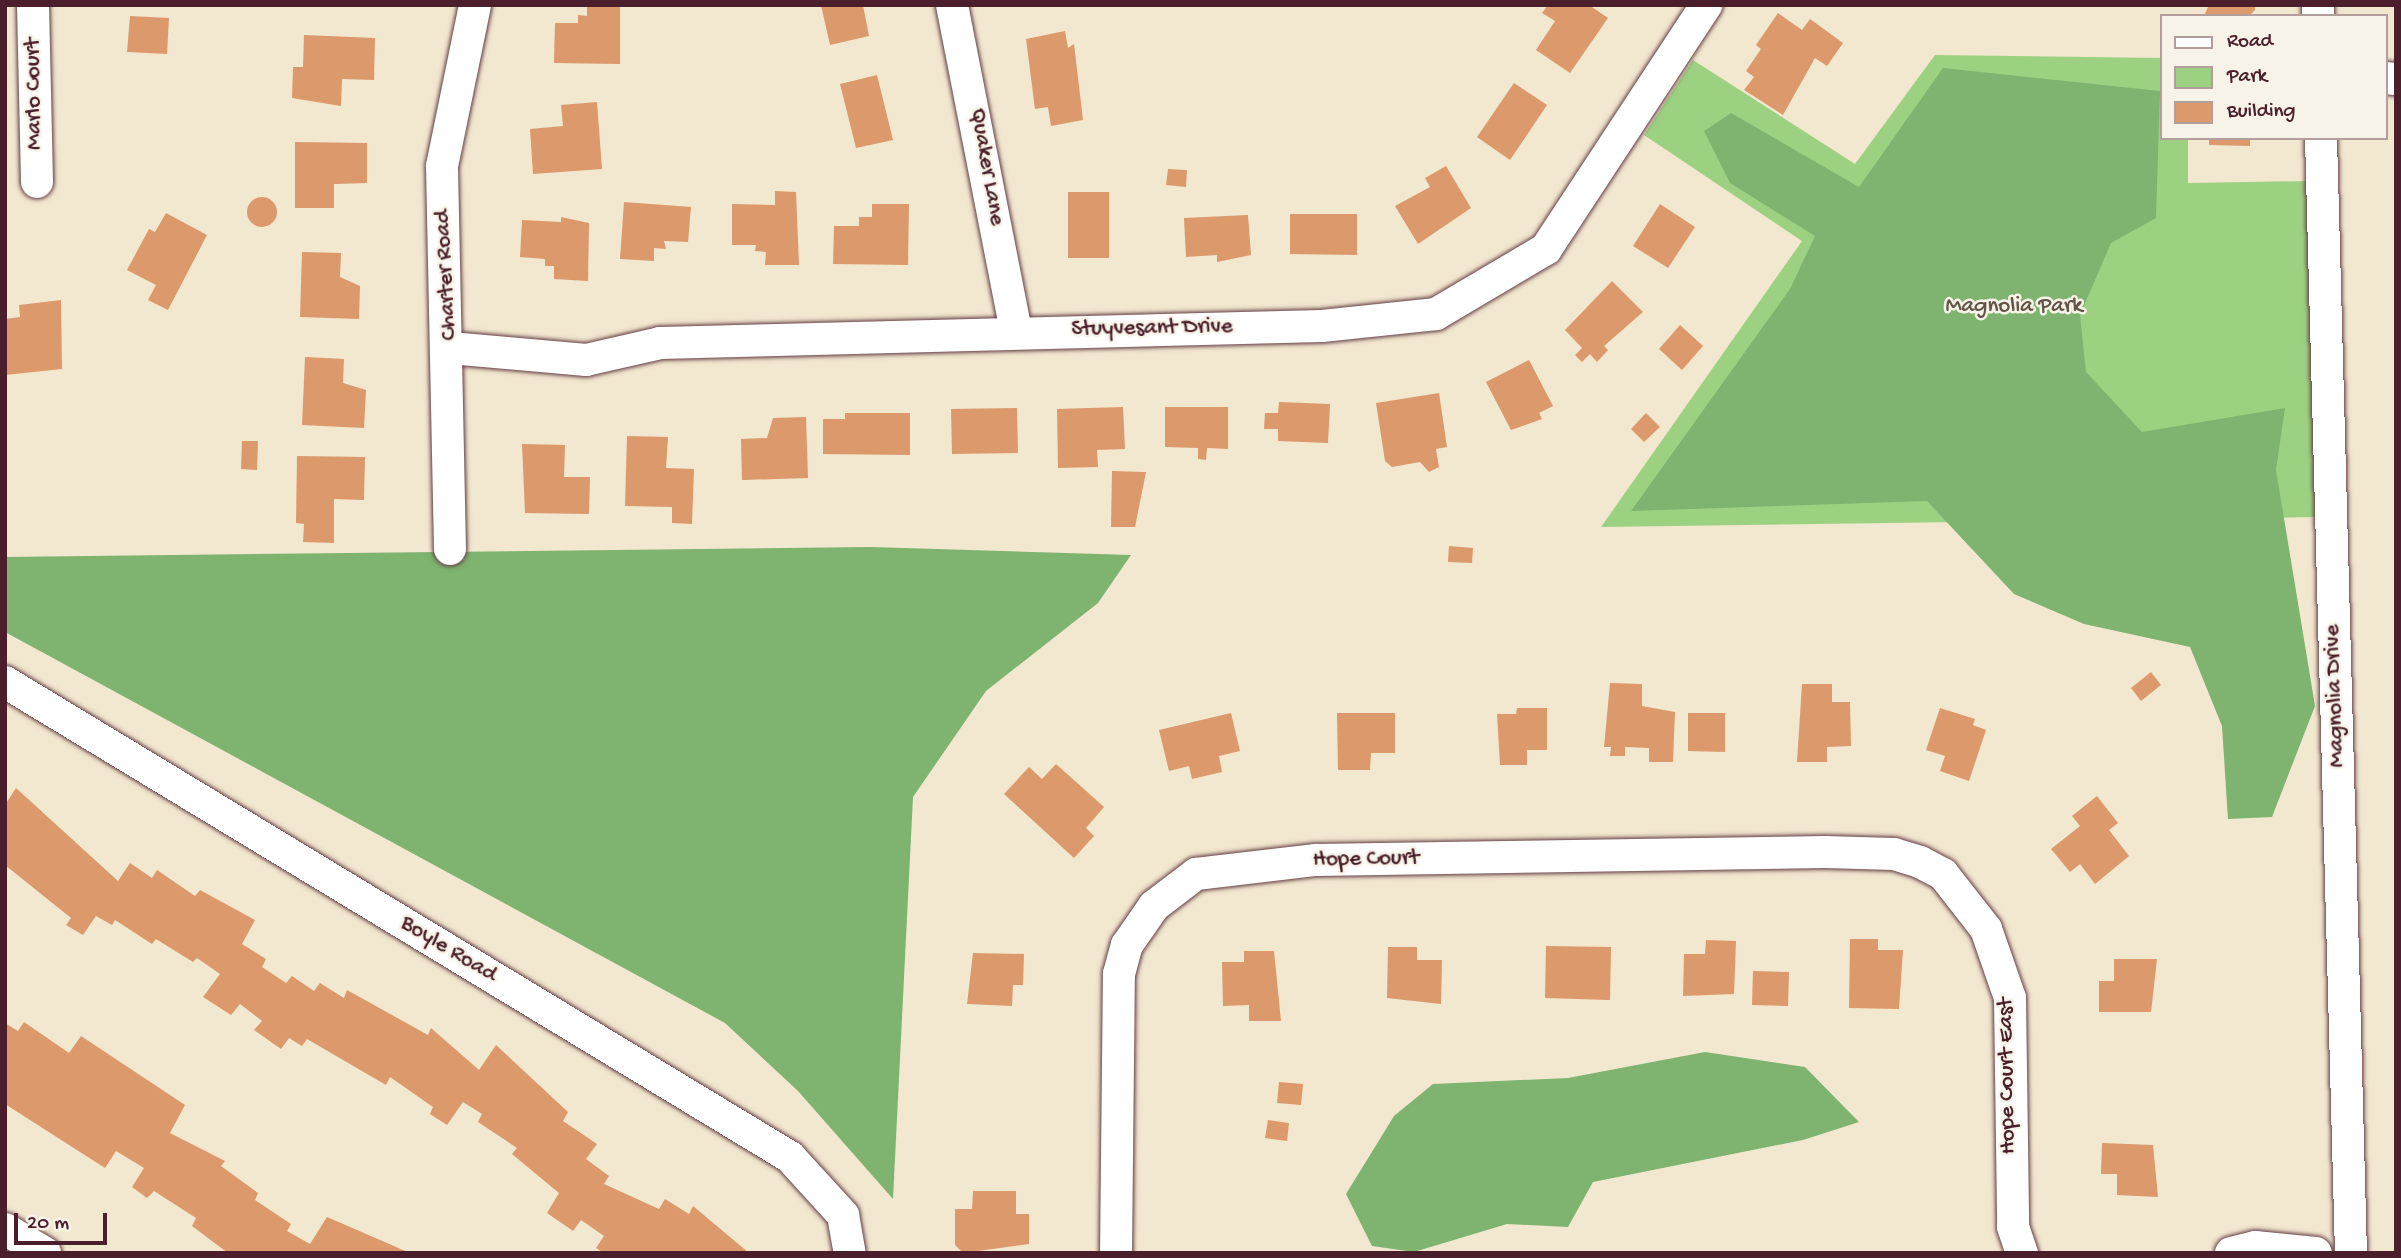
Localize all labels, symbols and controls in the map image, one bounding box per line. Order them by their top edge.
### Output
legend [2160,14,2387,140]
text: Road [2227,30,2273,55]
street label: Marlo Court [20,38,50,150]
text: Park [2227,65,2267,90]
text: Building [2227,100,2296,125]
street label: Quaker Lane [962,106,1010,228]
street label: Charter Road [430,209,464,341]
park label: Magnolia Park [1946,293,2082,321]
street label: Stuyvesant Drive [1071,314,1233,344]
street label: Magnolia Drive [2320,624,2352,768]
street label: Hope Court [1313,845,1419,875]
street label: Boyle Road [395,910,501,990]
street label: Hope Court East [1993,997,2023,1155]
scale bar [18,1198,110,1242]
text: 20 m [27,1212,69,1237]

